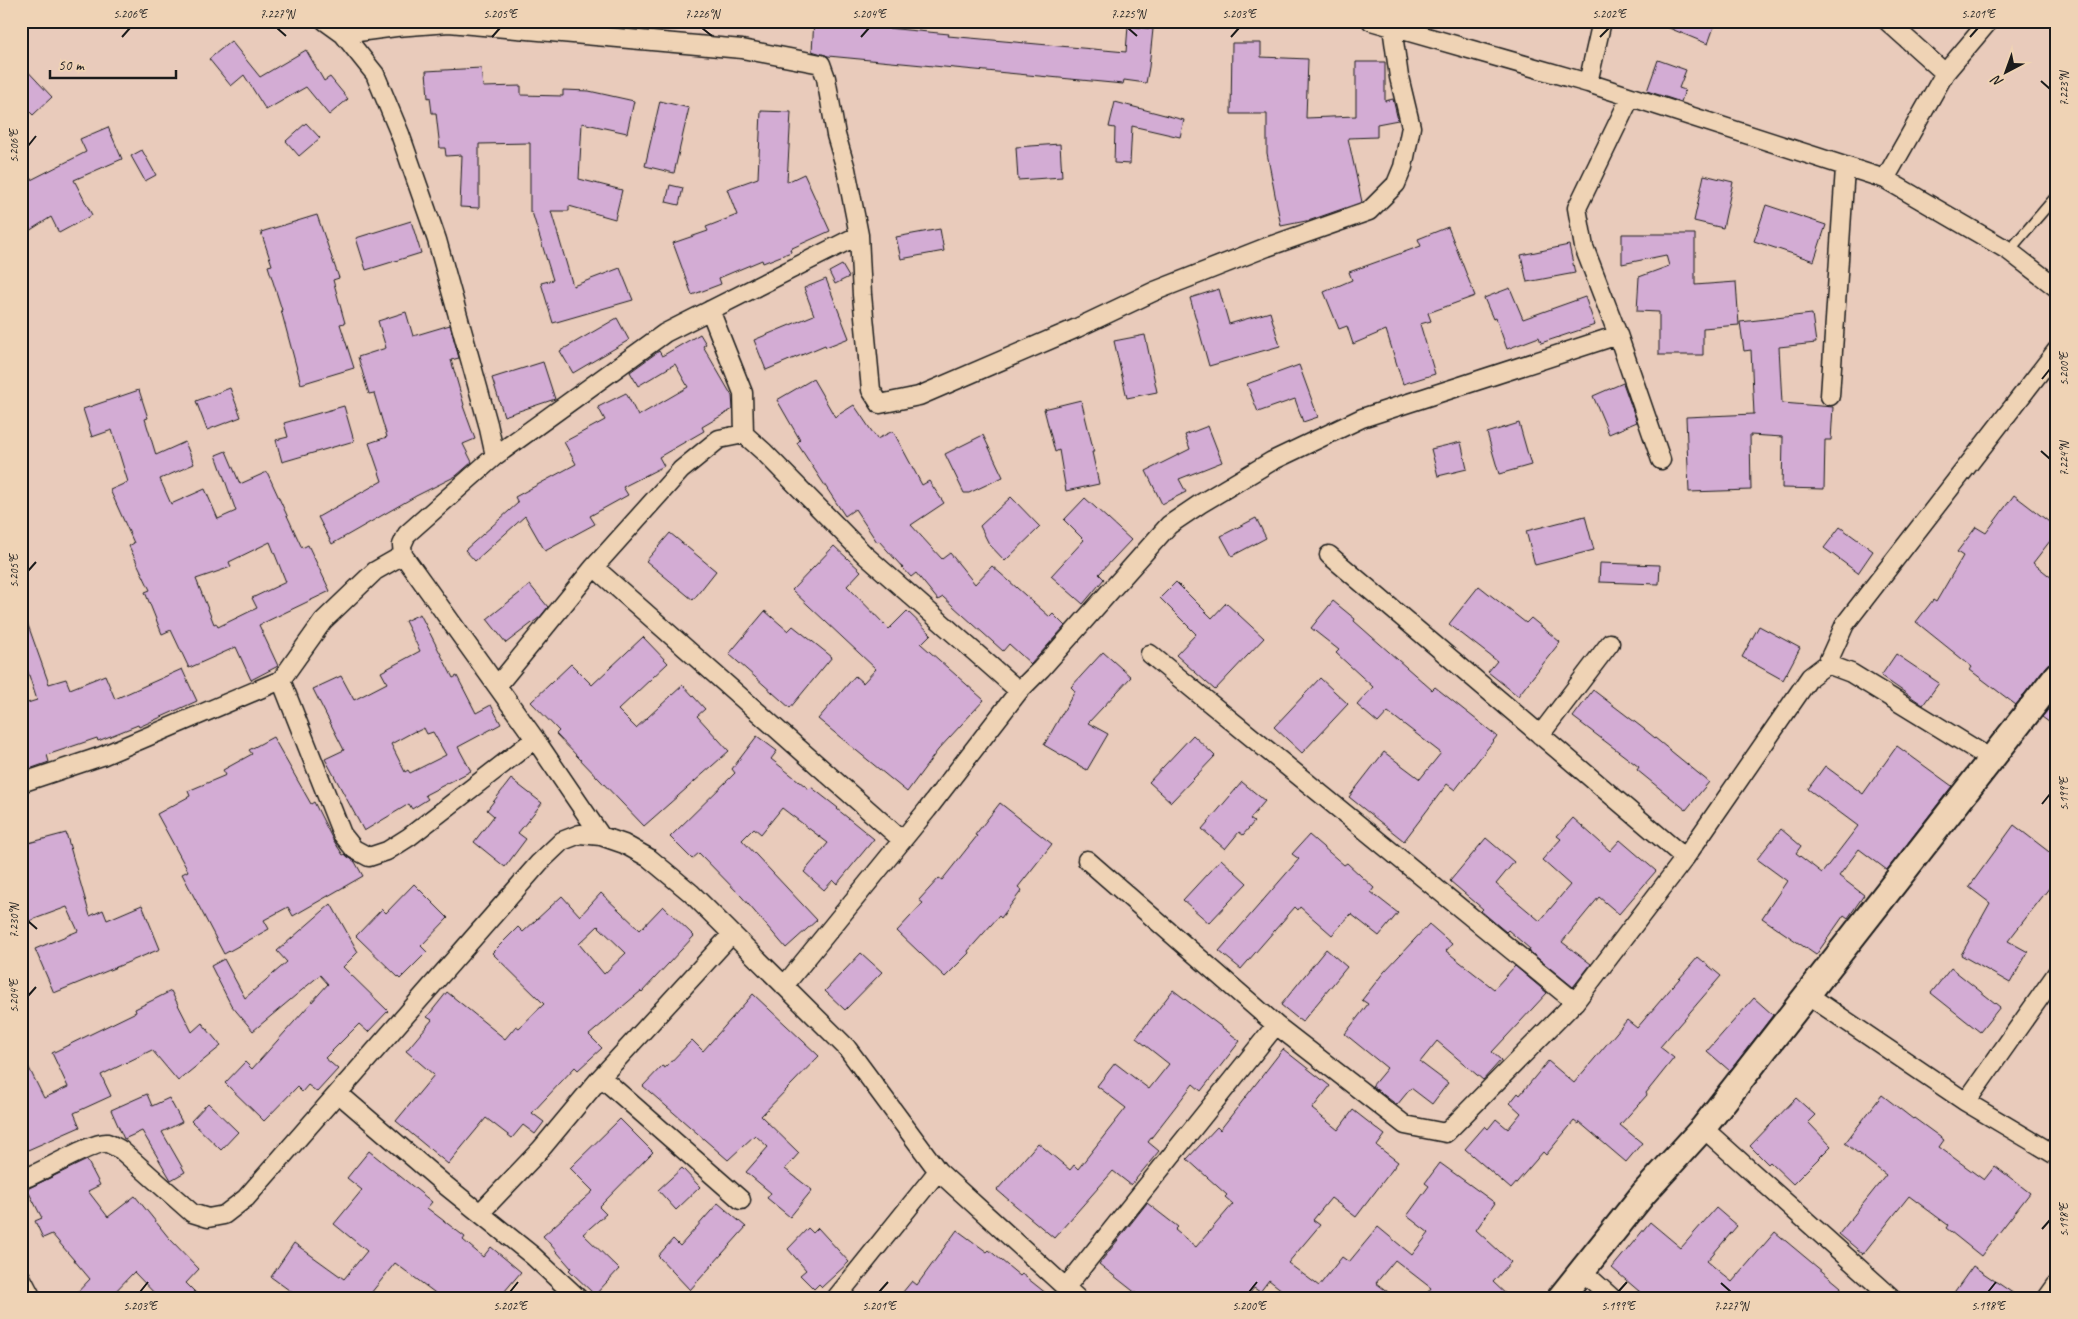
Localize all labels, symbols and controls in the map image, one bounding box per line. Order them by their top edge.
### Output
text: 5.206°E [113,6,149,22]
text: 7.227°N [260,6,296,22]
text: 5.205°E [483,6,519,22]
text: 7.226°N [685,6,721,22]
text: 5.204°E [852,6,888,22]
text: 7.225°N [1111,6,1147,22]
text: 5.203°E [1222,6,1258,22]
text: 5.202°E [1592,6,1628,22]
text: 5.201°E [1961,6,1997,22]
scale bar [50,48,176,80]
north arrow [1980,48,2030,98]
text: 50 m [58,56,85,75]
text: 7.223°N [2056,70,2072,106]
text: N [1987,71,2007,91]
text: 5.206°E [6,127,22,163]
text: 5.200°E [2056,350,2072,386]
text: 7.224°N [2056,440,2072,476]
text: 5.205°E [6,552,22,588]
text: 5.199°E [2056,775,2072,811]
text: 7.230°N [6,902,22,938]
text: 5.204°E [6,977,22,1013]
text: 5.198°E [2056,1201,2072,1237]
text: 5.203°E [123,1298,159,1314]
text: 5.202°E [493,1298,529,1314]
text: 5.201°E [862,1298,898,1314]
text: 5.200°E [1232,1298,1268,1314]
text: 5.199°E [1601,1298,1637,1314]
text: 7.227°N [1714,1298,1750,1314]
text: 5.198°E [1971,1298,2007,1314]

